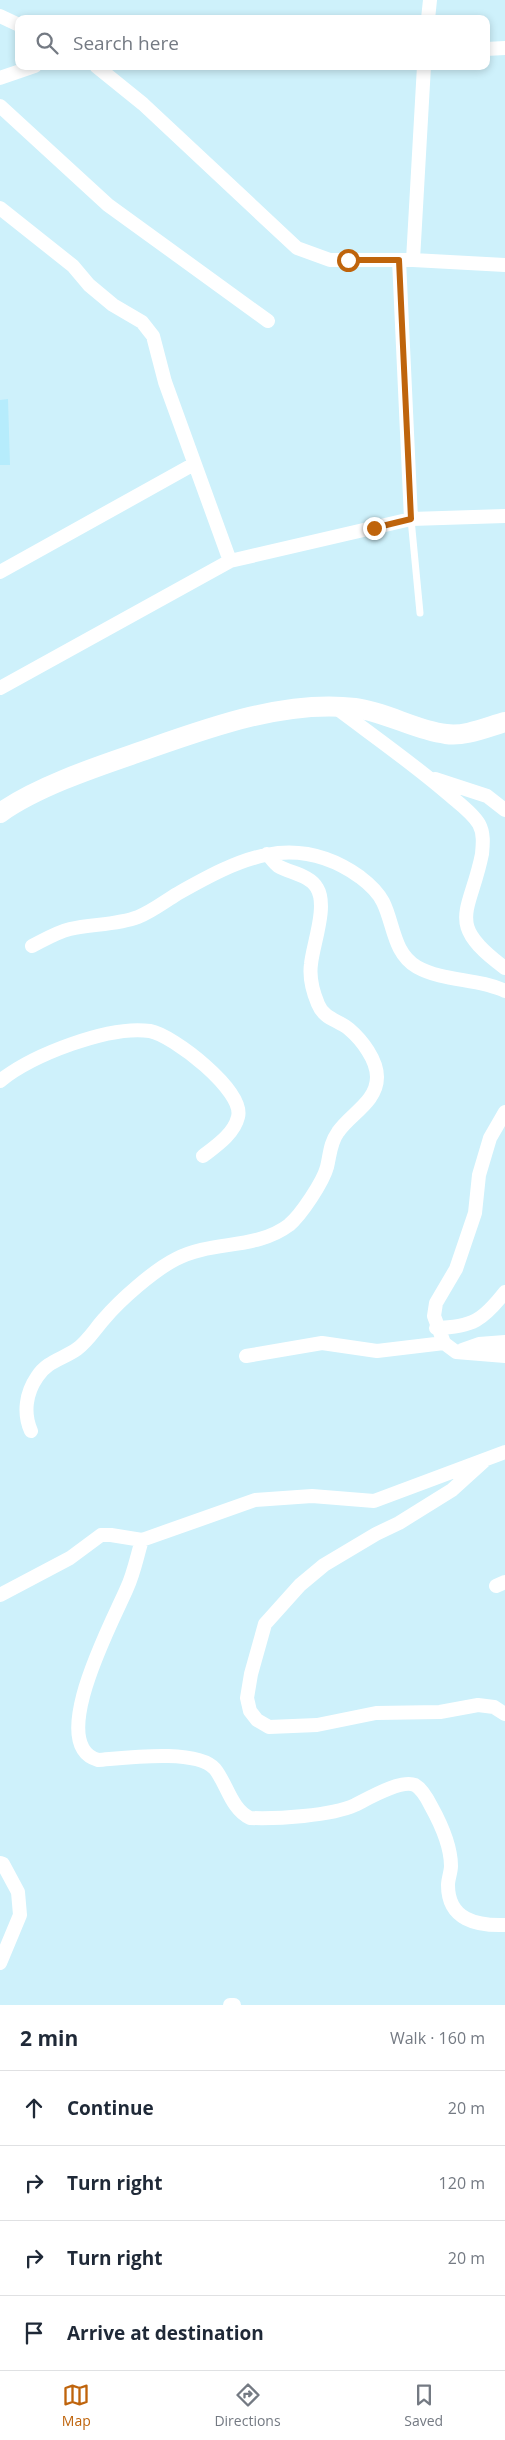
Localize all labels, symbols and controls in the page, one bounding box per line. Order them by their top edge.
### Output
search box [15,15,490,70]
icon: search [33,29,61,57]
text: Search here [73,30,179,56]
route start [337,249,360,272]
route end [363,517,386,540]
text: 2 min [20,2024,78,2052]
text: Walk · 160 m [390,2027,485,2049]
icon: ahead [20,2094,48,2122]
text: Continue [67,2095,154,2121]
text: 20 m [448,2097,485,2119]
icon: right [20,2169,48,2197]
text: Turn right [67,2170,162,2196]
text: 120 m [439,2172,485,2194]
icon: right [20,2244,48,2272]
text: Turn right [67,2245,162,2271]
text: 20 m [448,2247,485,2269]
icon: arrive [20,2319,48,2347]
text: Arrive at destination [67,2320,264,2346]
tab: Map [62,2381,91,2430]
tab: Directions [214,2381,281,2430]
tab: Saved [404,2381,443,2430]

